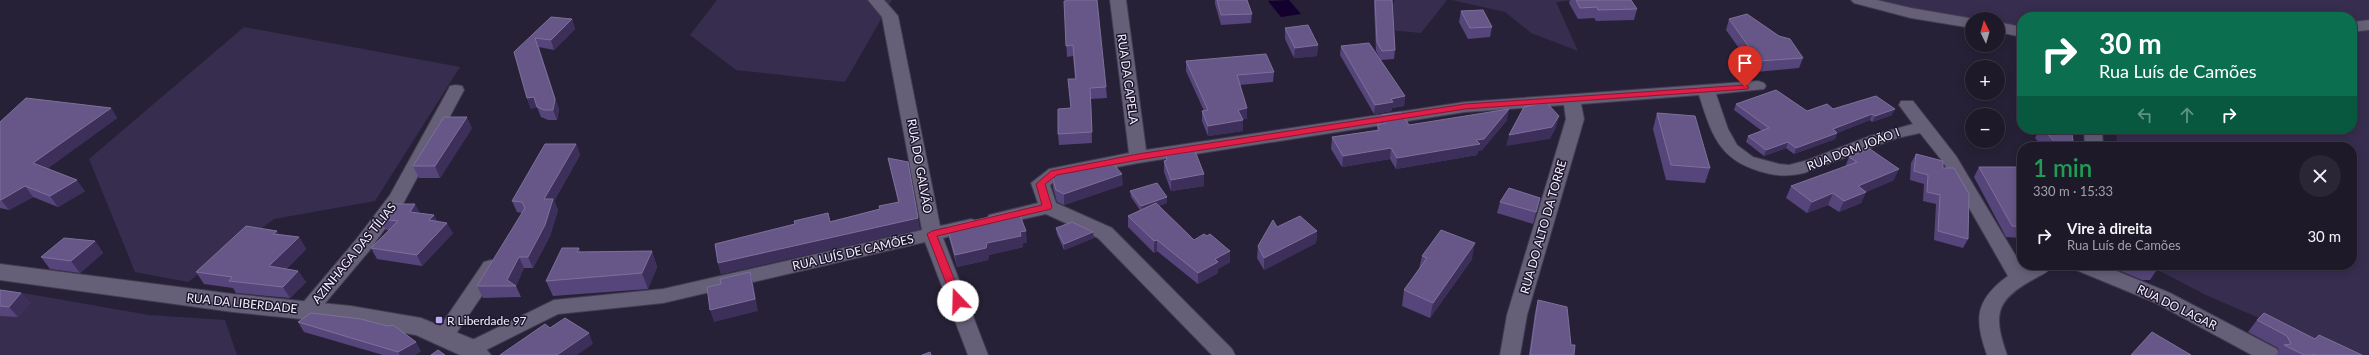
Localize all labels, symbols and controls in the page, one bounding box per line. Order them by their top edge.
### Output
north arrow [1965,12,2005,52]
map controls [1965,12,2005,148]
text: 30 m [2099,26,2162,60]
icon: right [2033,28,2085,80]
street label: RUA DA CAPELA [1114,33,1142,126]
pin [1728,46,1762,87]
icon: arrive [1734,52,1756,74]
button: + [1965,60,2005,100]
text: Rua Luís de Camões [2099,60,2256,82]
icon: left [2134,104,2156,126]
icon: ahead [2176,104,2198,126]
icon: right [2218,104,2240,126]
button: − [1965,108,2005,148]
street label: RUA DO GALVÃO [904,118,936,215]
street label: RUA DOM JOÃO I [1805,124,1901,174]
text: 1 min [2033,153,2092,182]
button: close [2299,155,2341,197]
street label: RUA DO ALTO DA TORRE [1517,158,1569,296]
text: 330 m · 15:33 [2033,183,2113,199]
street label: AZINHAGA DAS TÍLIAS [309,200,399,306]
text: Vire à direita [2067,219,2152,237]
icon: right [2033,225,2055,247]
text: 30 m [2307,227,2341,245]
street label: RUA LUÍS DE CAMÕES [791,231,915,273]
text: Rua Luís de Camões [2067,237,2181,253]
position arrow [937,280,979,322]
street label: RUA DO LAGAR [2135,281,2220,333]
street label: RUA DA LIBERDADE [186,290,298,316]
place label: R Liberdade 97 [447,313,527,328]
marker: R Liberdade 97 [434,315,444,325]

